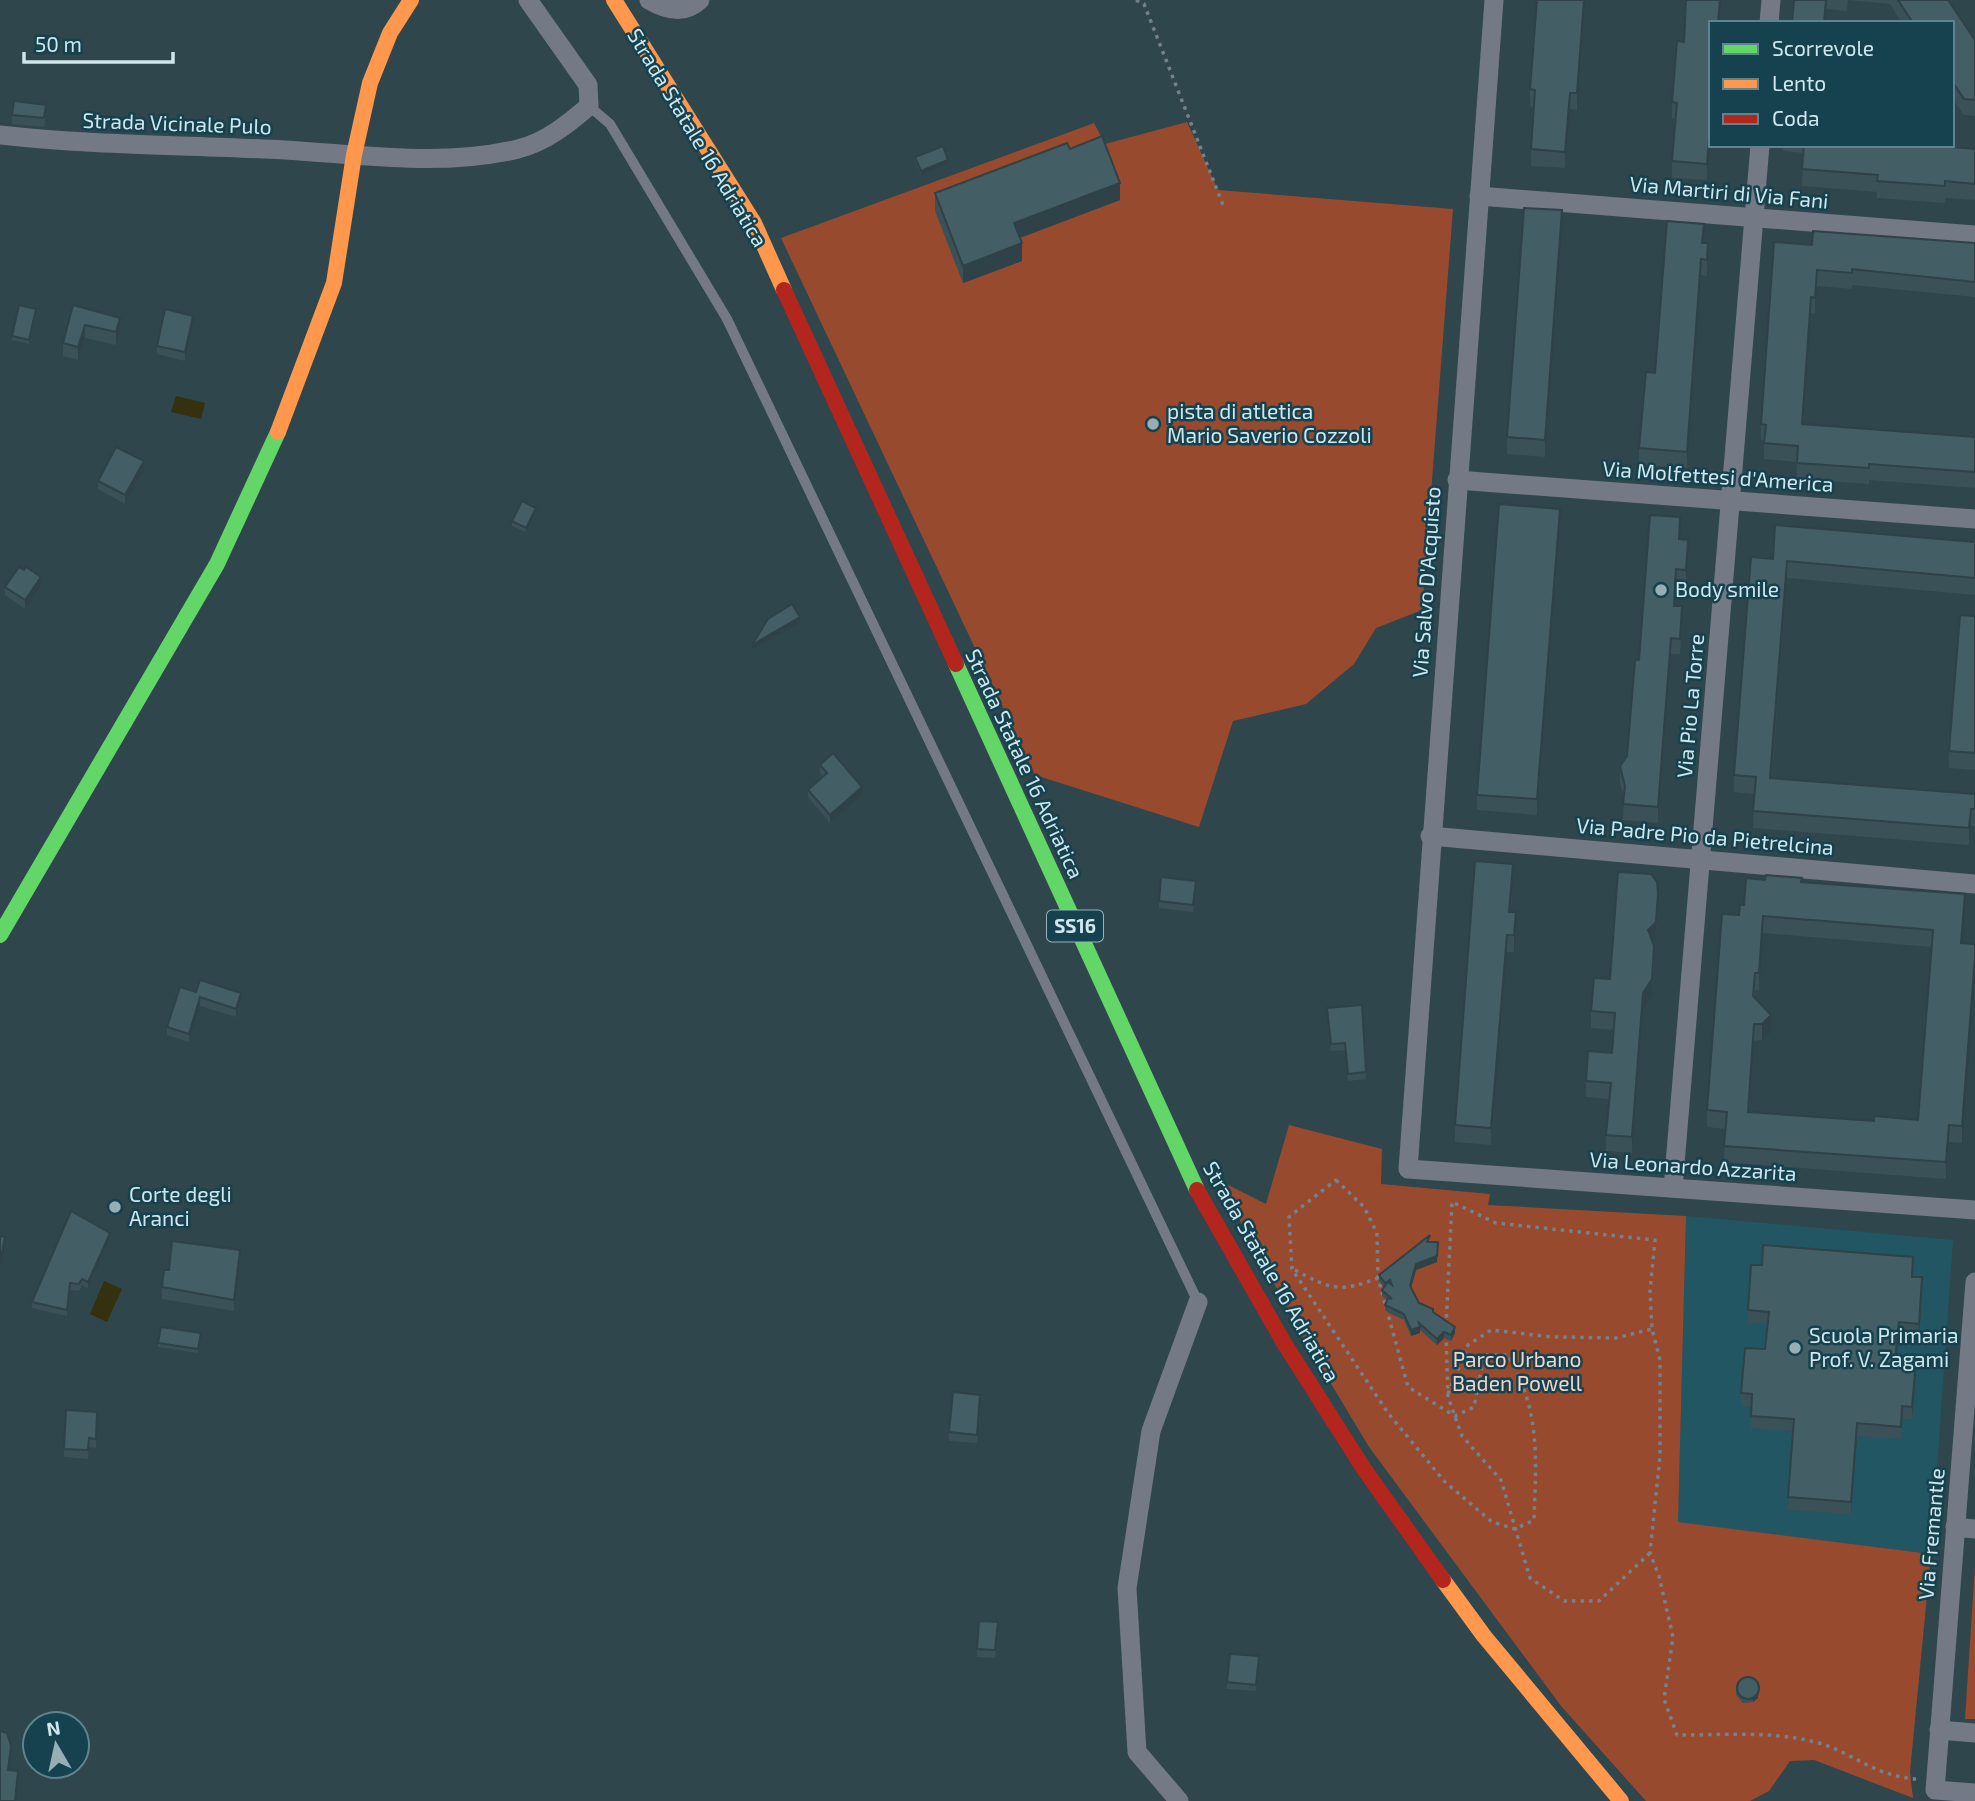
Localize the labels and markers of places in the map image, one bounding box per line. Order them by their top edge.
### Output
place label: pista di atletica Mario Saverio Cozzoli [1167,398,1372,447]
marker: pista di atletica Mario Saverio Cozzoli [1145,416,1161,432]
place label: Body smile [1675,576,1779,601]
marker: Body smile [1653,582,1669,598]
place label: Corte degli Aranci [129,1181,232,1230]
marker: Corte degli Aranci [107,1199,123,1215]
place label: Scuola Primaria Prof. V. Zagami [1809,1322,1959,1371]
marker: Scuola Primaria Prof. V. Zagami [1787,1340,1803,1356]

